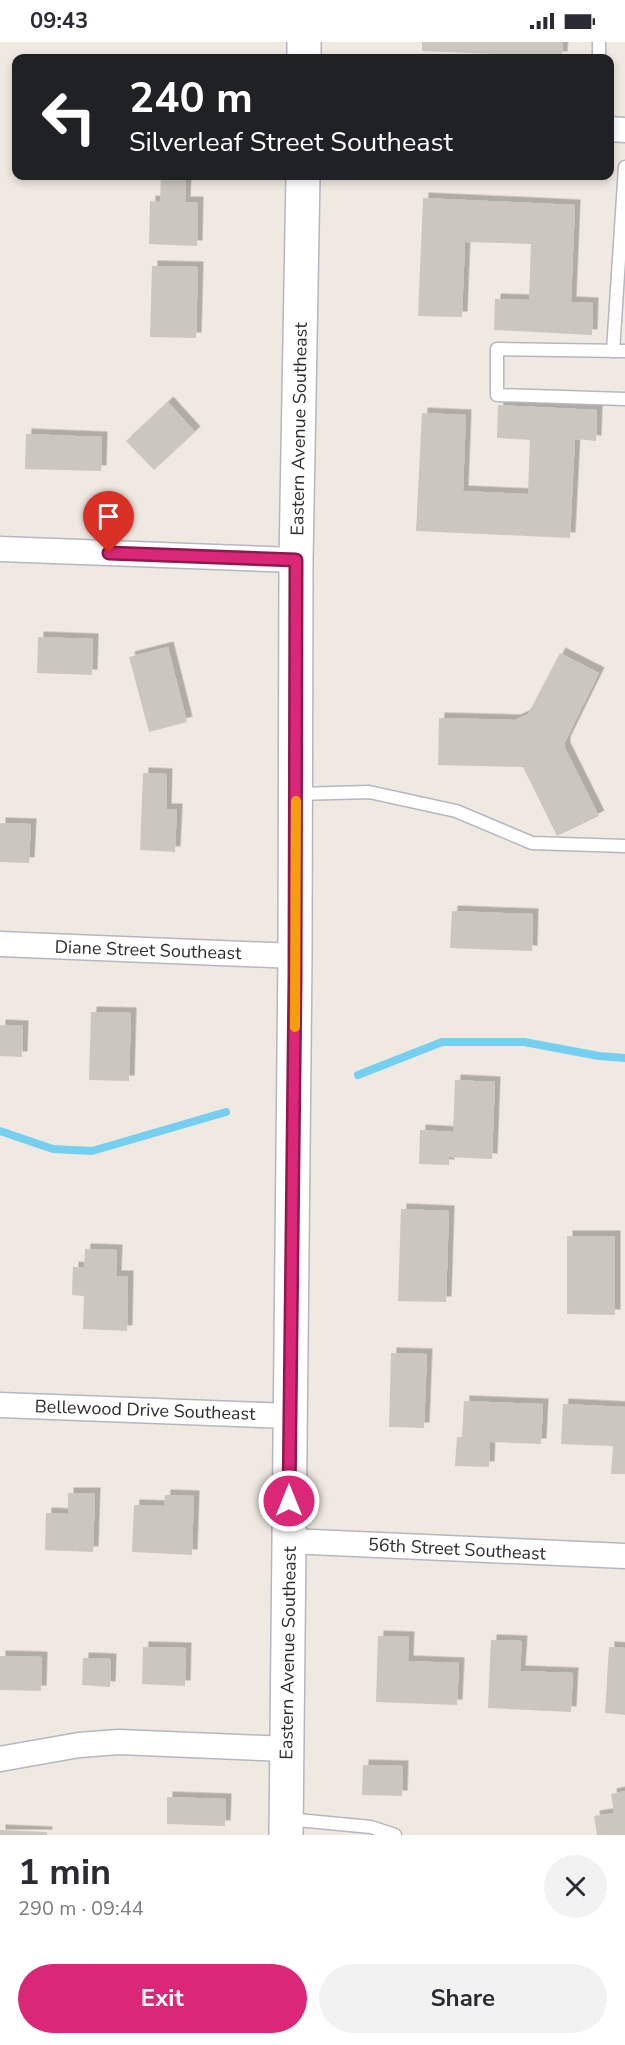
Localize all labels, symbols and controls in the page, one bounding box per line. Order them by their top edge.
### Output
text: 09:43 [30,6,88,36]
text: 240 m [129,70,253,127]
icon: left [30,78,108,156]
text: Silverleaf Street Southeast [129,124,453,161]
street label: Eastern Avenue Southeast [285,322,313,536]
pin [83,491,134,553]
icon: arrive [92,500,125,533]
street label: Diane Street Southeast [54,935,243,965]
street label: Bellewood Drive Southeast [34,1394,257,1426]
position arrow [257,1469,321,1533]
street label: 56th Street Southeast [367,1532,547,1566]
street label: Eastern Avenue Southeast [274,1546,302,1760]
text: 1 min [18,1848,111,1897]
button: close [544,1855,607,1918]
text: 290 m · 09:44 [18,1895,144,1922]
button: Exit [18,1964,307,2033]
button: Share [319,1964,607,2033]

